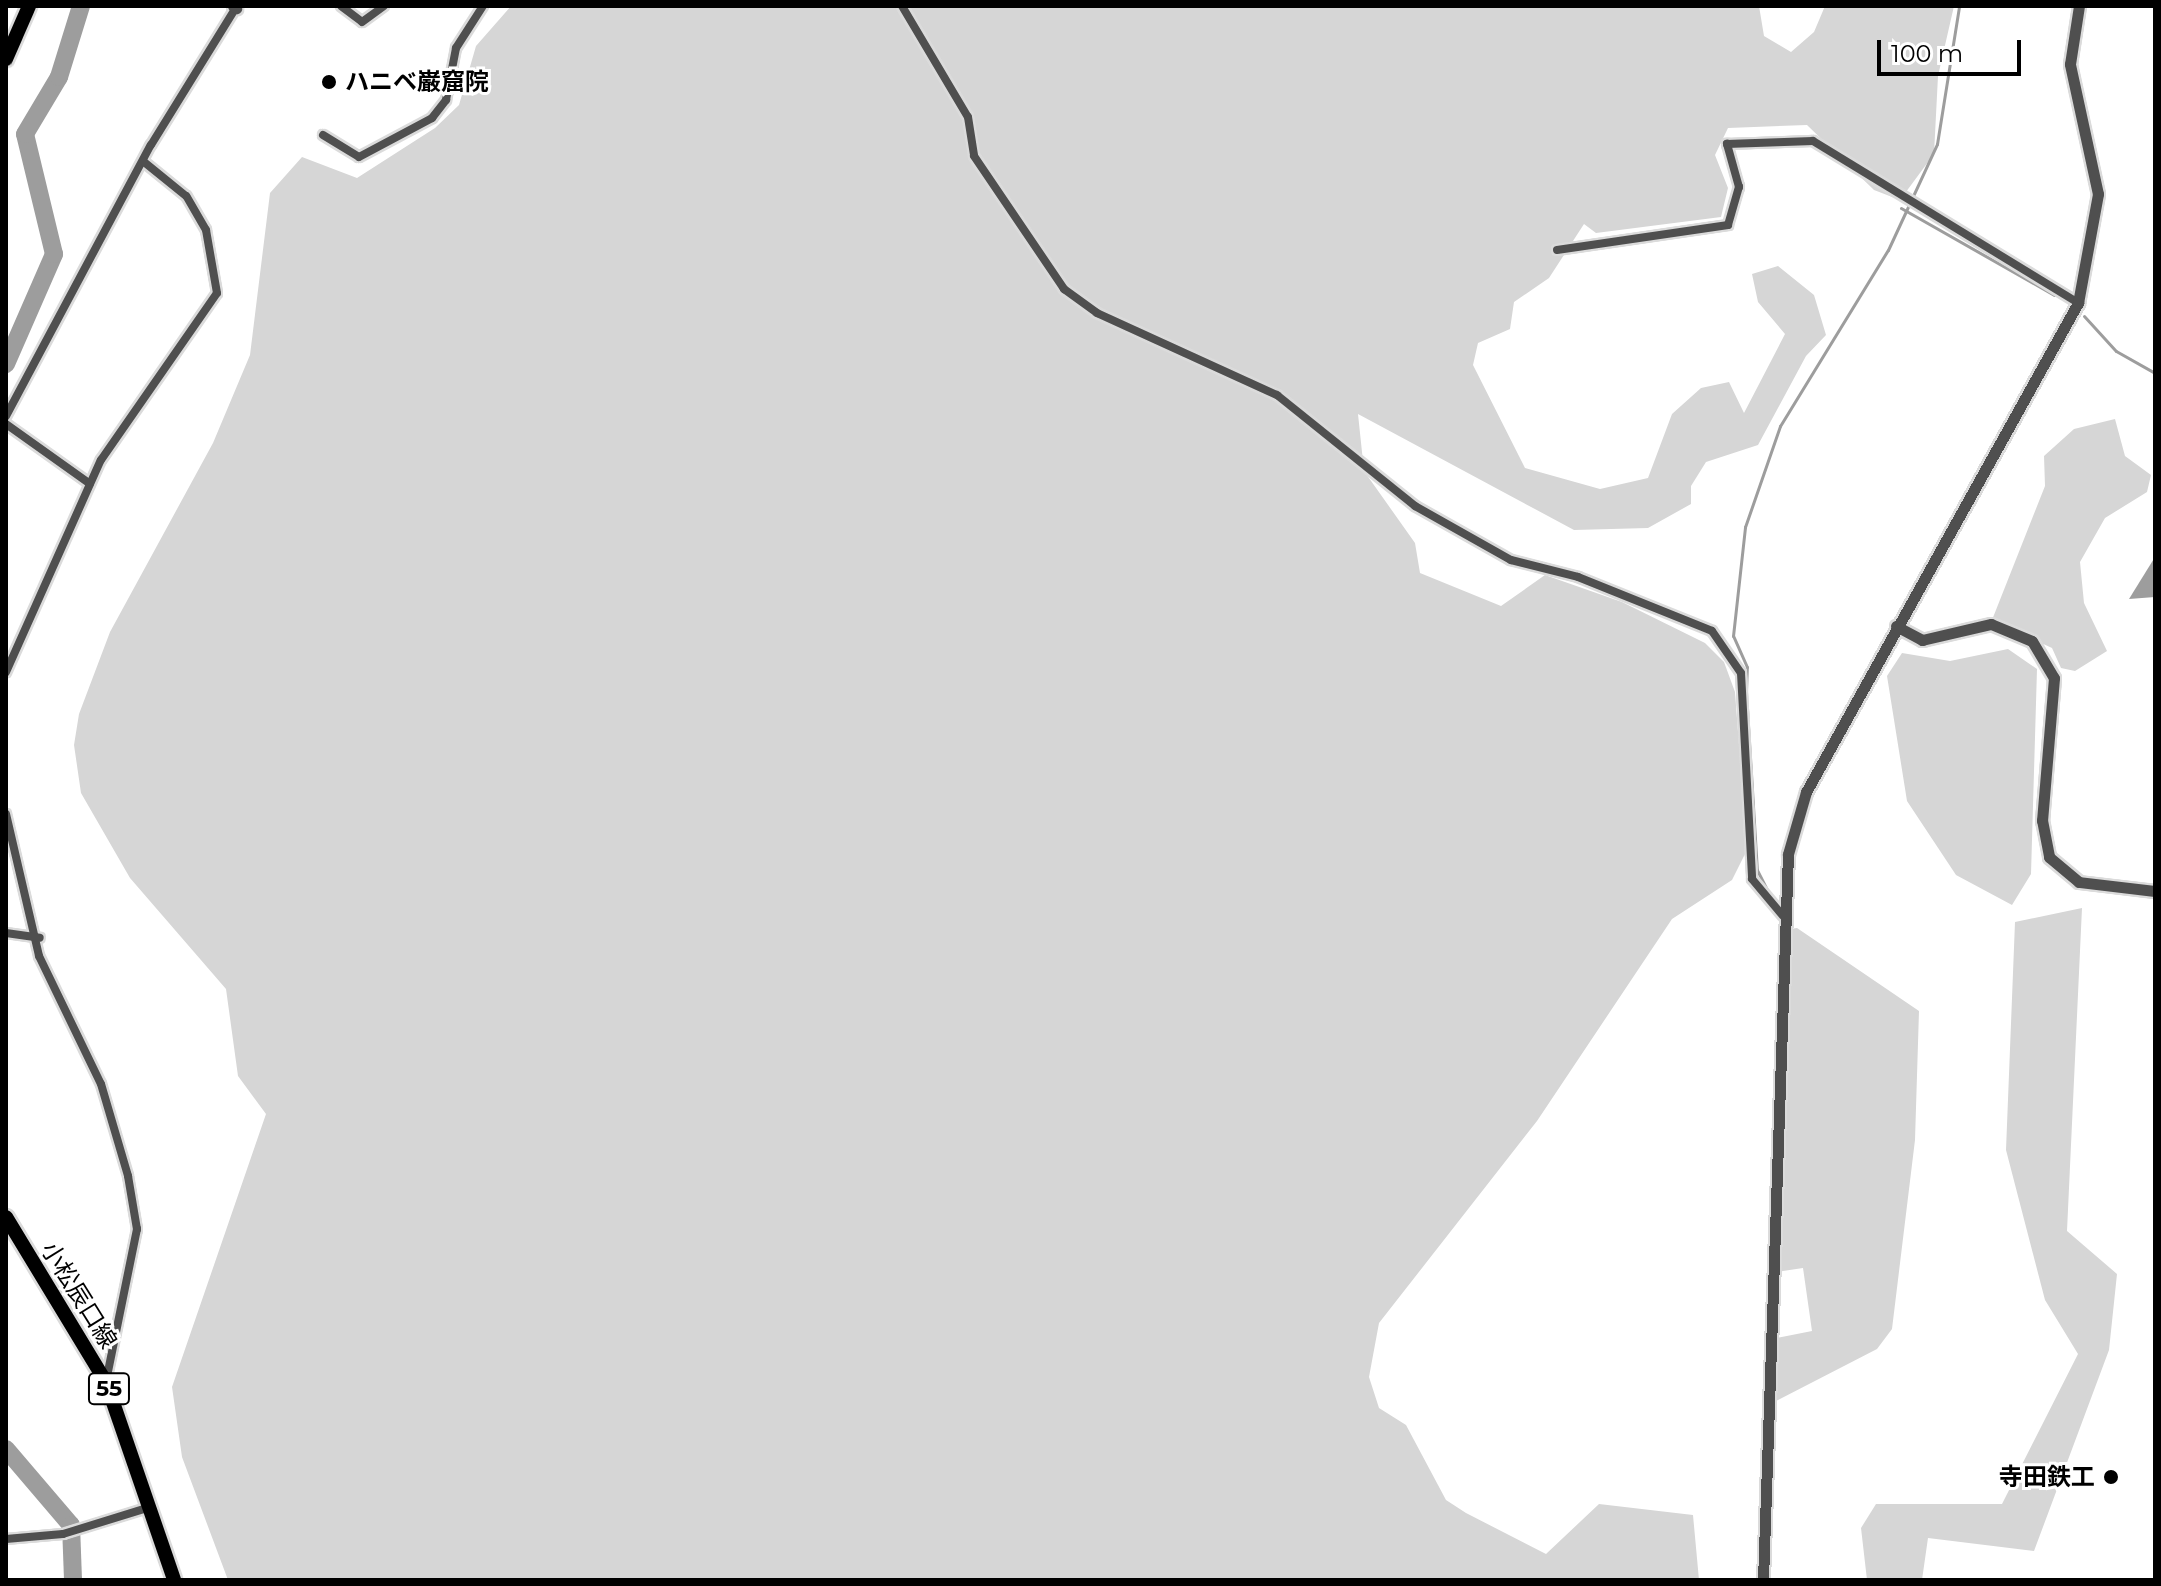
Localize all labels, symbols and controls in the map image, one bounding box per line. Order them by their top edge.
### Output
scale bar [1881,24,2025,74]
text: 100 m [1891,39,1963,68]
place label: ハニベ巌窟院 [345,68,489,96]
marker: ハニベ巌窟院 [320,73,338,91]
street label: 小松辰口線 [35,1236,123,1354]
road number: 55 [87,1371,131,1407]
place label: 寺田鉄工 [1999,1463,2095,1491]
marker: 寺田鉄工 [2102,1468,2120,1486]

